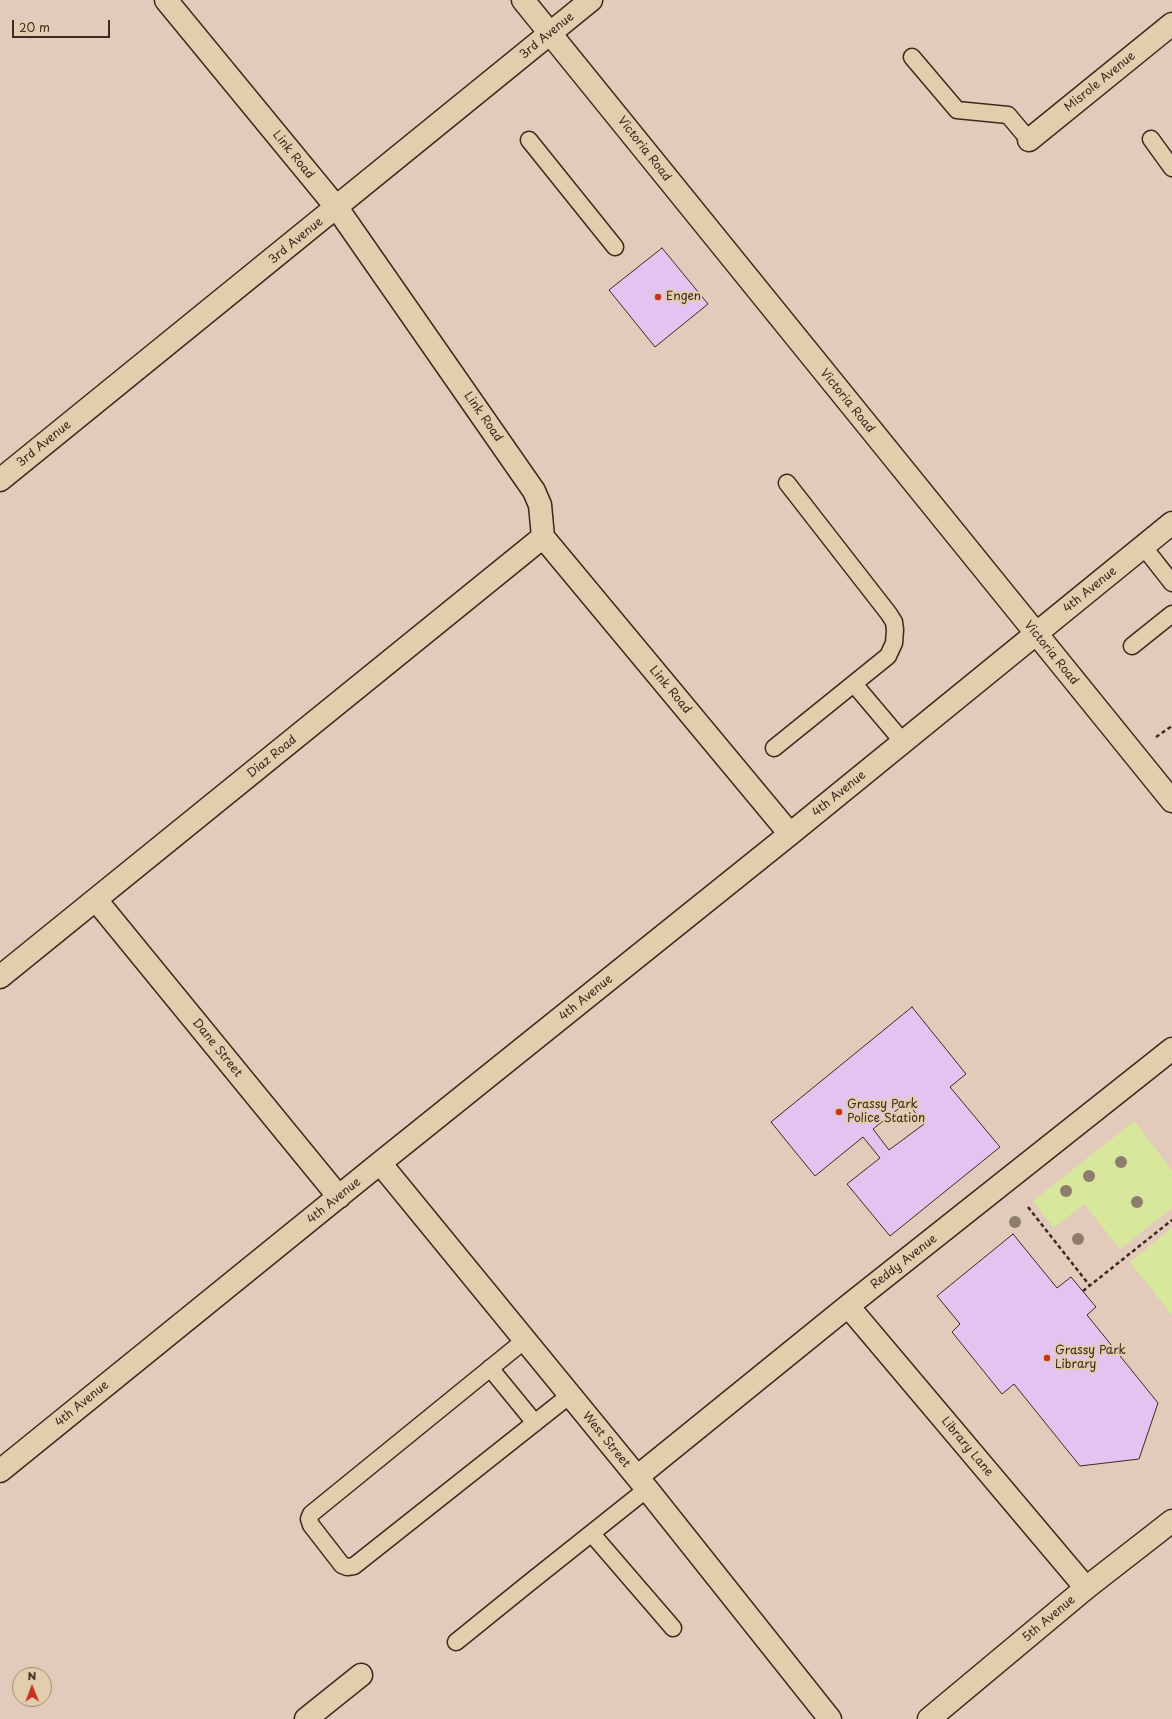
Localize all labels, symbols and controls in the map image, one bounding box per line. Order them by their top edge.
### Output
street label: 3rd Avenue [517,10,577,62]
scale bar [14,12,112,38]
text: 20 m [19,18,50,36]
street label: Misrole Avenue [1062,49,1138,115]
street label: Victoria Road [614,114,674,184]
street label: Link Road [269,128,317,182]
street label: 3rd Avenue [266,215,326,267]
place label: Engen [666,290,701,304]
marker: Engen [653,292,663,302]
street label: Victoria Road [817,366,877,436]
street label: Link Road [461,389,505,445]
street label: 3rd Avenue [14,418,74,470]
street label: 4th Avenue [1060,564,1120,616]
street label: Victoria Road [1021,618,1081,688]
street label: Link Road [646,663,694,717]
street label: Diaz Road [244,733,300,781]
street label: 4th Avenue [809,768,869,820]
street label: 4th Avenue [556,972,616,1024]
street label: Dane Street [189,1016,245,1080]
place label: Grassy Park Police Station [847,1098,925,1126]
marker: Grassy Park Police Station [834,1107,844,1117]
street label: 4th Avenue [304,1175,364,1227]
street label: Reddy Avenue [868,1232,940,1292]
place label: Grassy Park Library [1055,1344,1126,1372]
marker: Grassy Park Library [1042,1353,1052,1363]
street label: 4th Avenue [52,1378,112,1430]
street label: West Street [579,1409,633,1471]
street label: Library Lane [938,1414,996,1480]
street label: 5th Avenue [1020,1593,1078,1645]
north arrow [12,1667,52,1707]
text: N [27,1667,36,1684]

